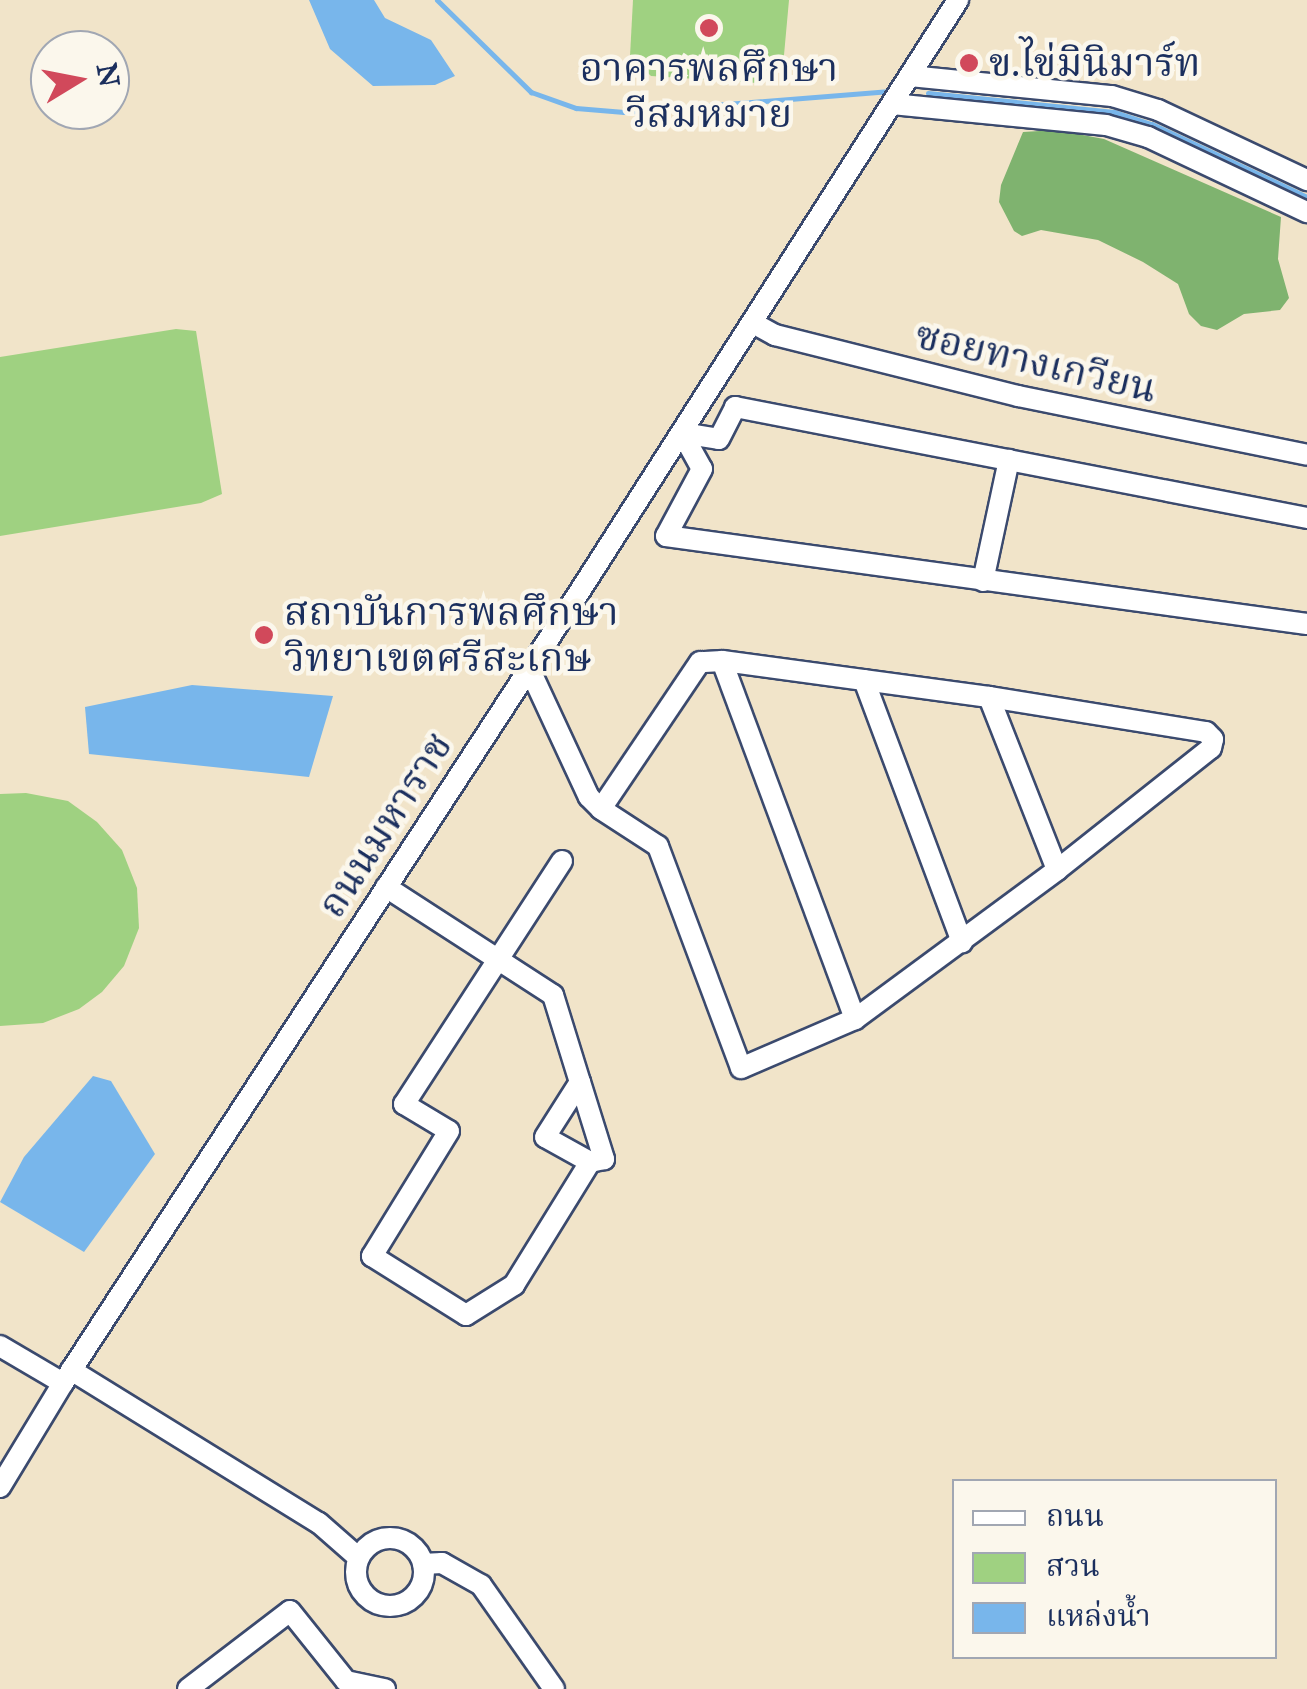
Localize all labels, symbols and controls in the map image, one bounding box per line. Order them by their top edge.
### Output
marker: อาคารพลศึกษา วีสมหมาย [698,17,720,39]
north arrow [30,30,130,130]
place label: ข.ไข่มินิมาร์ท [989,39,1201,87]
place label: อาคารพลศึกษา วีสมหมาย [580,44,838,138]
marker: ข.ไข่มินิมาร์ท [958,52,980,74]
text: N [89,60,127,90]
street label: ซอยทางเกวียน [911,311,1161,413]
place label: สถาบันการพลศึกษา วิทยาเขตศรีสะเกษ [284,588,619,682]
marker: สถาบันการพลศึกษา วิทยาเขตศรีสะเกษ [253,624,275,646]
street label: ถนนมหาราช [307,723,463,927]
legend [952,1479,1277,1659]
text: ถนน [1046,1498,1104,1534]
text: สวน [1046,1548,1100,1584]
text: แหล่งน้ำ [1046,1598,1151,1634]

